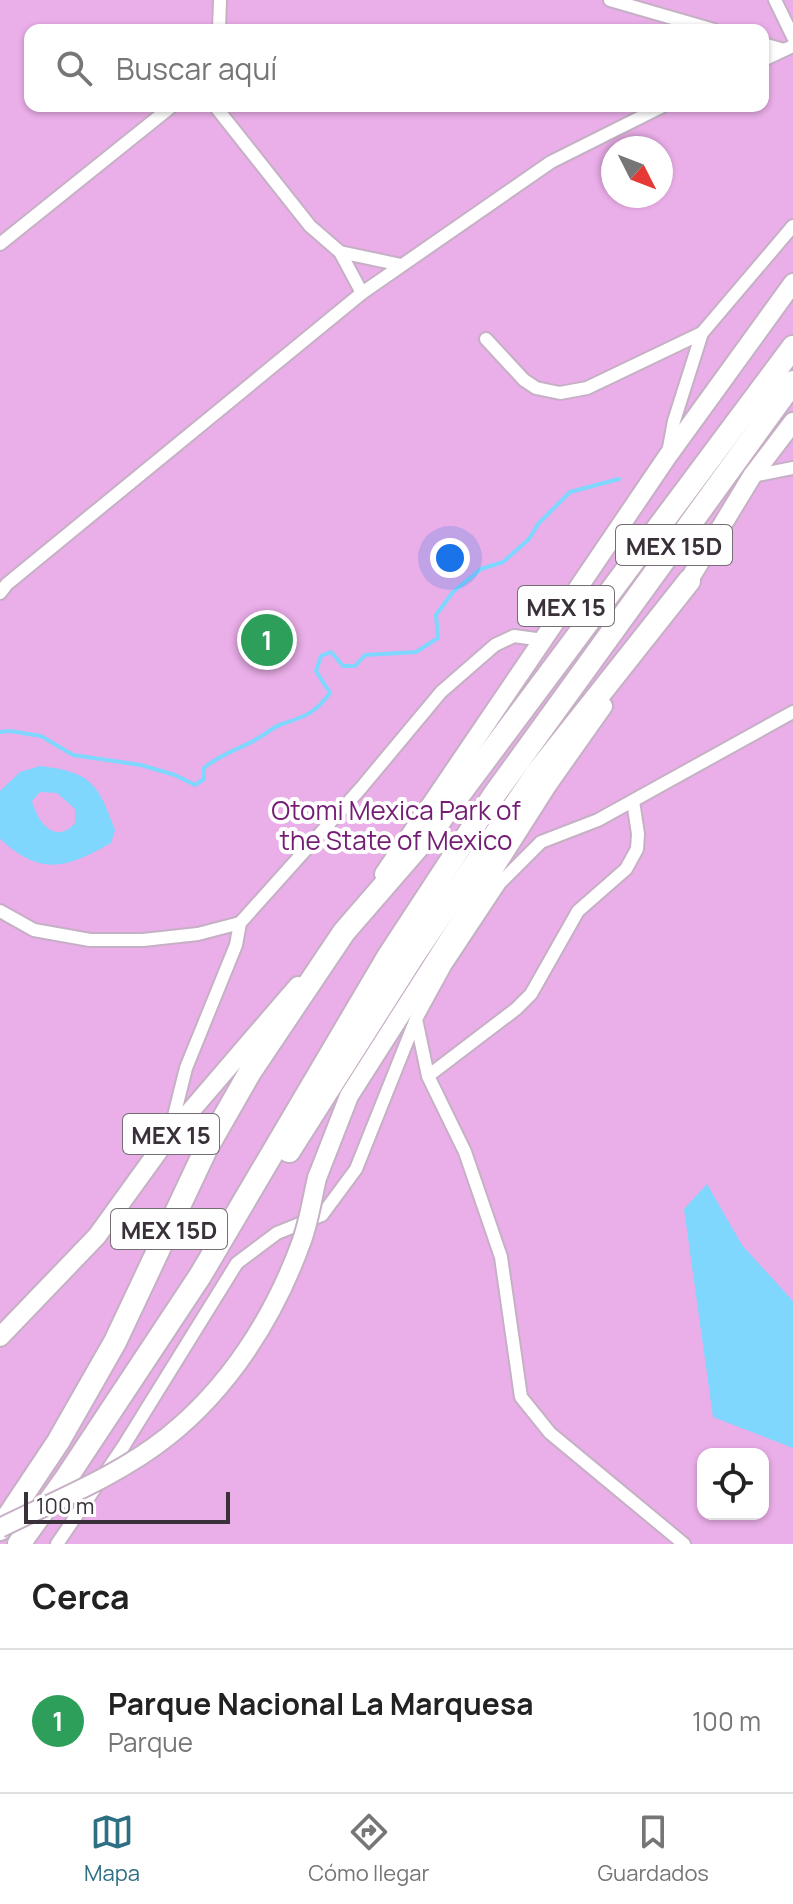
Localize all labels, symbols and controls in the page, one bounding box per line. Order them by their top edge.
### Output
search box [24,24,769,112]
icon: search [52,46,96,90]
text: Buscar aquí [116,48,277,89]
north arrow [601,136,673,208]
road number: MEX 15D [616,525,732,565]
your location [430,538,470,578]
road number: MEX 15 [518,586,614,626]
pin: 1 [241,610,293,670]
park label: Otomi Mexica Park of the State of Mexico [271,792,521,858]
road number: MEX 15 [123,1114,219,1154]
road number: MEX 15D [111,1209,227,1249]
map controls [697,1448,769,1520]
button: locate [697,1448,769,1520]
scale bar [24,1488,230,1524]
text: 100 m [36,1491,94,1521]
text: Cerca [32,1573,130,1619]
text: Parque Nacional La Marquesa [108,1683,533,1724]
text: 1 [52,1703,64,1739]
text: 100 m [692,1703,761,1739]
text: Parque [108,1724,193,1760]
tab: Mapa [84,1810,140,1888]
tab: Cómo llegar [308,1810,429,1888]
tab: Guardados [598,1810,709,1888]

